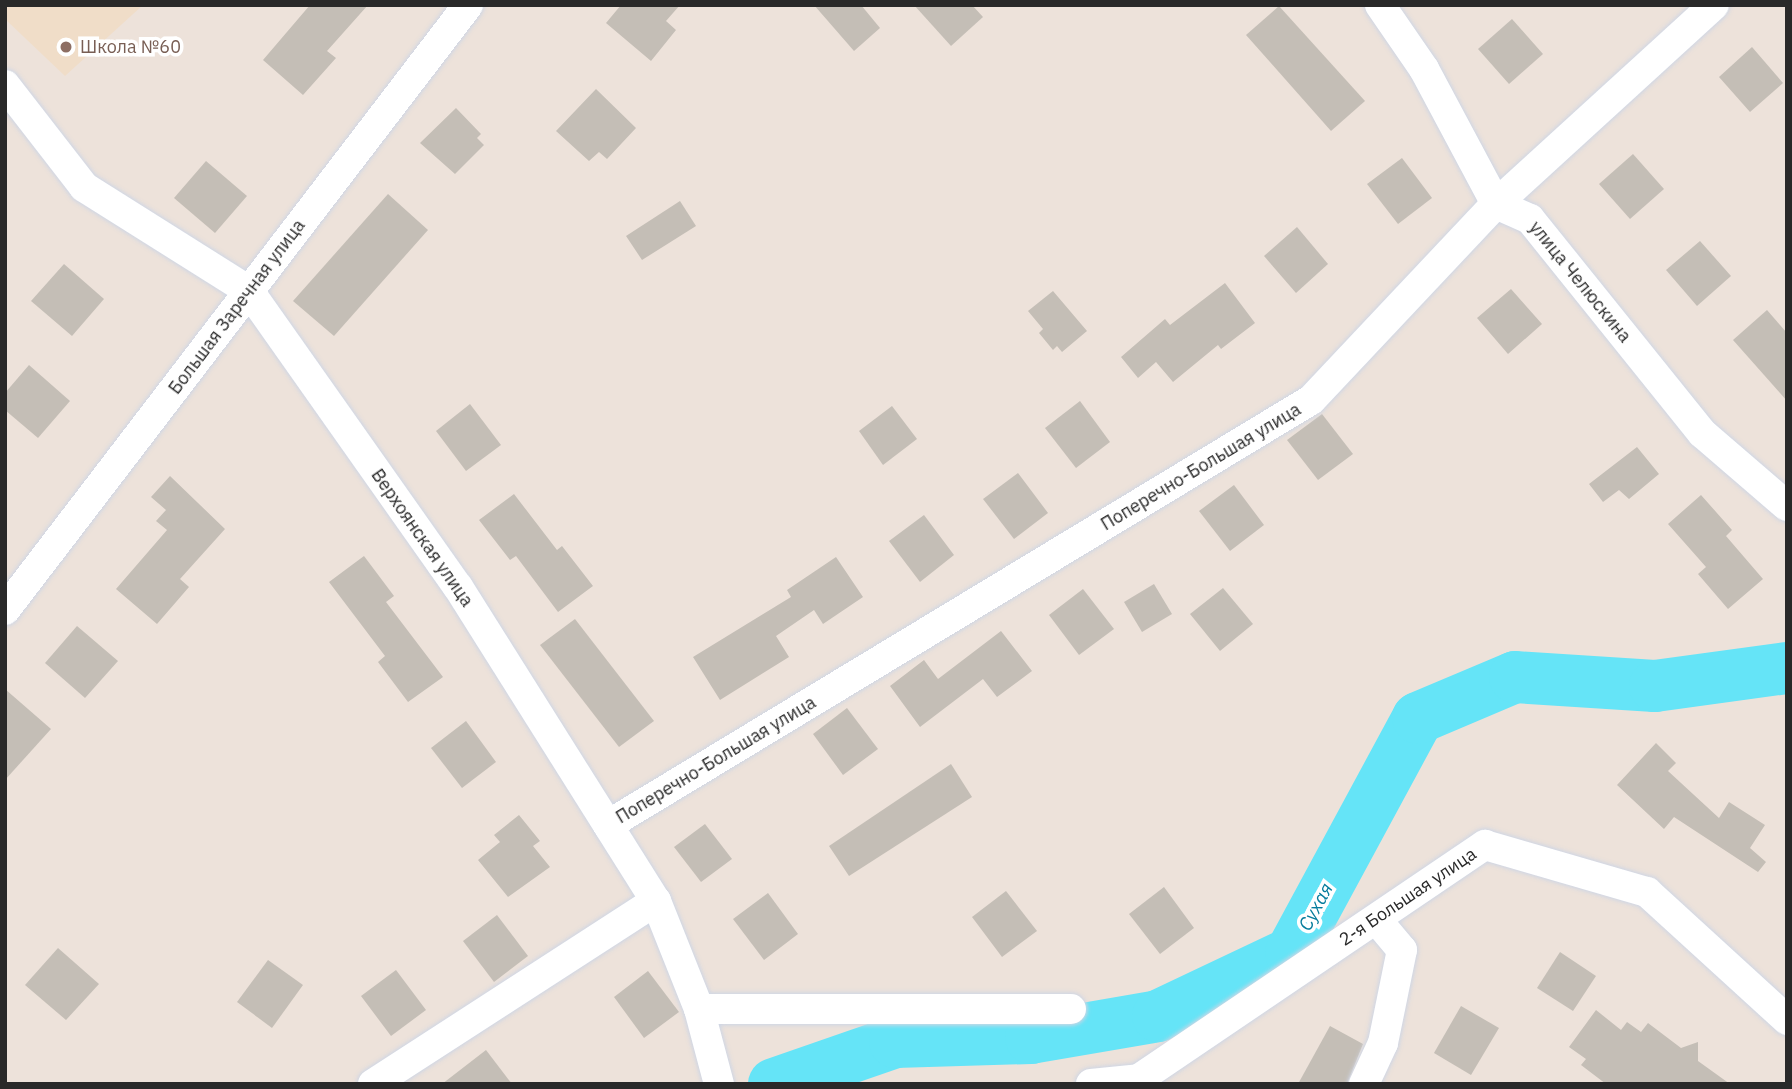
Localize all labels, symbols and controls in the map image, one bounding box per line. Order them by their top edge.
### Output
place label: Школа №60 [80,36,181,58]
marker: Школа №60 [58,39,74,55]
street label: Большая Заречная улица [164,215,310,399]
street label: улица Челюскина [1525,217,1635,347]
street label: Поперечно-Большая улица [1097,399,1305,535]
street label: Верхоянская улица [366,465,478,611]
street label: Поперечно-Большая улица [612,692,820,828]
street label: 2-я Большая улица [1335,843,1481,951]
water label: Сухая [1294,879,1338,935]

